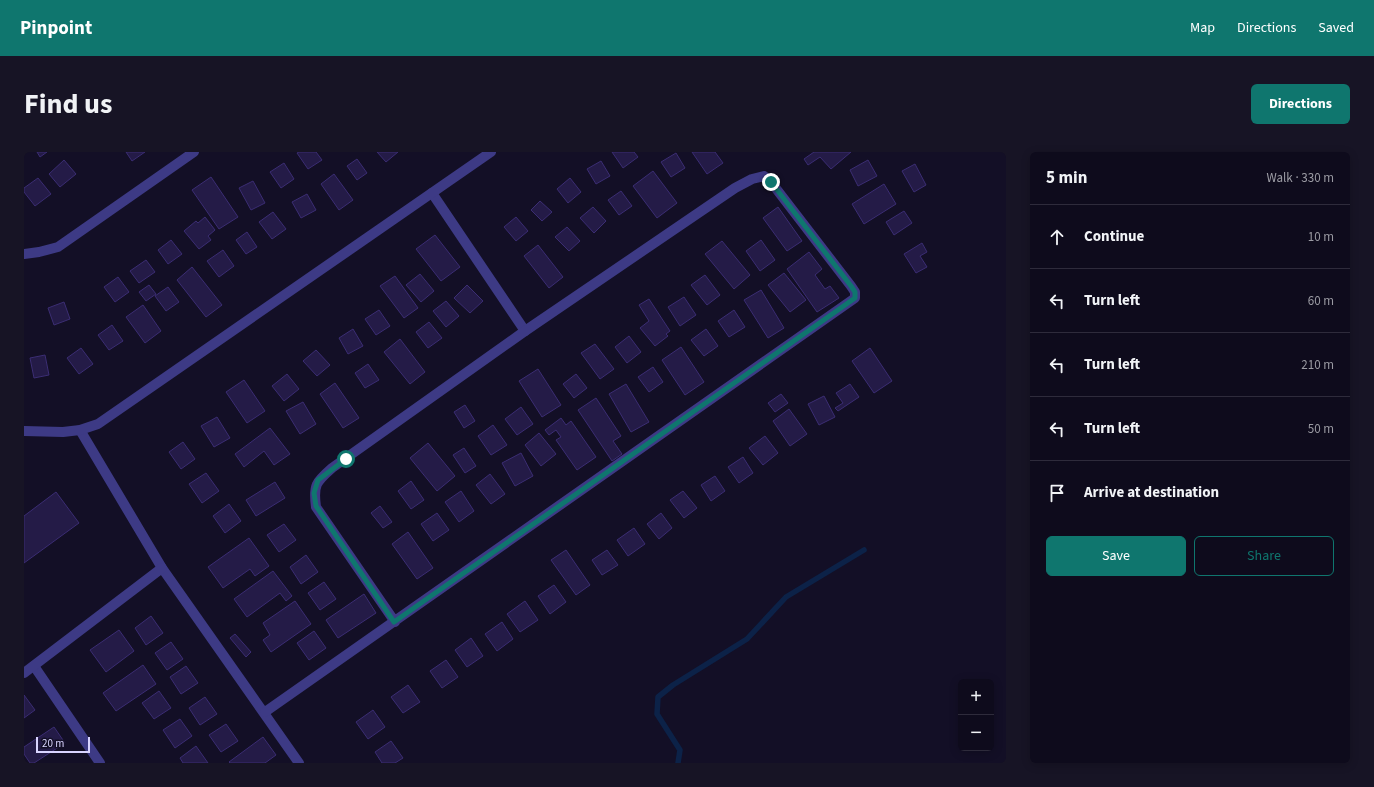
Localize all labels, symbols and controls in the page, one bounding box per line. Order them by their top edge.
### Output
text: Pinpoint [20,15,92,42]
text: Map [1190,18,1215,38]
text: Directions [1237,18,1296,38]
text: Saved [1318,18,1354,38]
text: Find us [24,84,112,124]
button: Directions [1251,84,1350,124]
text: 5 min [1046,166,1087,190]
text: Walk · 330 m [1266,169,1334,187]
route end [762,173,780,191]
icon: ahead [1046,226,1068,248]
text: Continue [1084,226,1144,247]
text: 10 m [1308,228,1334,246]
icon: left [1046,290,1068,312]
text: Turn left [1084,290,1140,311]
text: 60 m [1308,292,1334,310]
icon: left [1046,354,1068,376]
text: Turn left [1084,354,1140,375]
text: 210 m [1301,356,1334,374]
icon: left [1046,418,1068,440]
text: Turn left [1084,418,1140,439]
text: 50 m [1308,420,1334,438]
route start [337,450,355,468]
icon: arrive [1046,482,1068,504]
text: Arrive at destination [1084,482,1219,503]
button: Save [1046,536,1186,576]
button: Share [1194,536,1334,576]
map controls [958,679,994,751]
button: + [958,679,994,715]
button: − [958,715,994,751]
scale bar [36,735,90,754]
text: 20 m [42,736,64,751]

